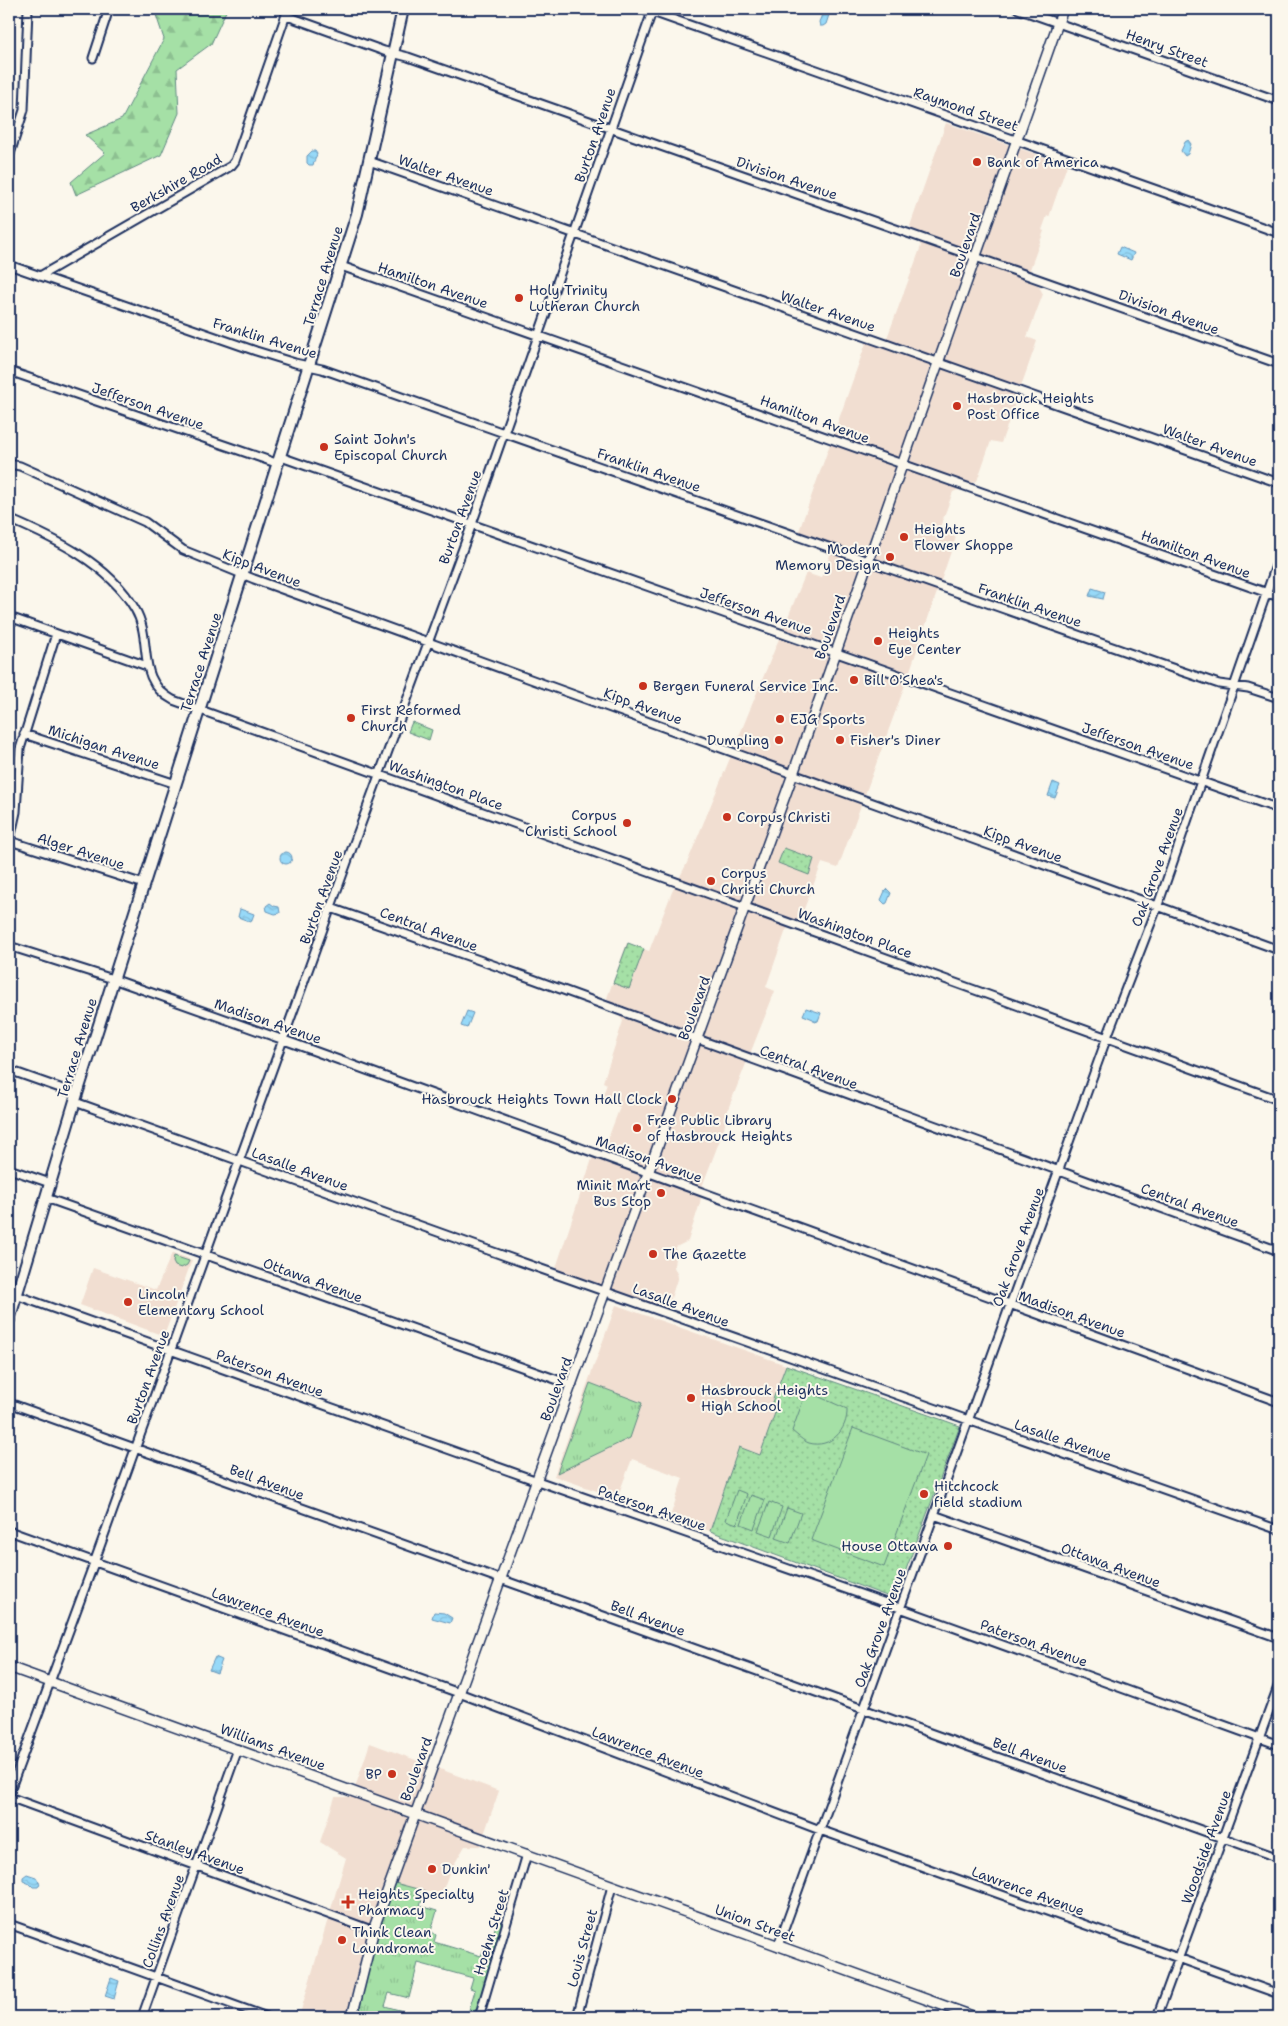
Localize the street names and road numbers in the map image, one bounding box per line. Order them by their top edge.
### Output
street label: Henry Street [1123,25,1211,71]
street label: Raymond Street [911,83,1021,135]
street label: Burton Avenue [570,85,620,185]
street label: Berkshire Road [127,150,225,216]
street label: Walter Avenue [396,150,496,200]
street label: Division Avenue [734,152,840,204]
street label: Boulevard [946,210,984,280]
street label: Terrace Avenue [299,224,347,328]
street label: Hamilton Avenue [375,258,491,312]
street label: Division Avenue [1116,285,1222,339]
street label: Walter Avenue [778,286,878,336]
street label: Franklin Avenue [210,314,320,362]
street label: Jefferson Avenue [90,378,207,434]
street label: Hamilton Avenue [758,391,872,447]
street label: Walter Avenue [1160,419,1260,471]
street label: Franklin Avenue [595,444,703,496]
street label: Burton Avenue [435,467,485,567]
street label: Hamilton Avenue [1139,526,1253,582]
street label: Kipp Avenue [220,545,304,591]
street label: Franklin Avenue [976,579,1084,631]
street label: Jefferson Avenue [698,583,815,639]
street label: Boulevard [811,592,849,662]
street label: Terrace Avenue [176,610,226,714]
street label: Kipp Avenue [601,683,685,729]
street label: Jefferson Avenue [1080,718,1197,774]
street label: Michigan Avenue [46,720,162,774]
street label: Washington Place [386,756,506,814]
street label: Oak Grove Avenue [1127,805,1187,929]
street label: Kipp Avenue [981,821,1065,867]
street label: Alger Avenue [35,828,127,874]
street label: Burton Avenue [296,847,346,947]
street label: Central Avenue [377,903,481,955]
street label: Washington Place [795,904,915,962]
street label: Boulevard [674,973,714,1043]
street label: Madison Avenue [212,994,324,1048]
street label: Terrace Avenue [53,996,101,1100]
street label: Central Avenue [757,1041,861,1093]
street label: Madison Avenue [593,1131,705,1187]
street label: Lasalle Avenue [249,1143,351,1195]
street label: Central Avenue [1138,1179,1242,1231]
street label: Oak Grove Avenue [988,1185,1048,1309]
street label: Ottawa Avenue [261,1254,365,1306]
street label: Lasalle Avenue [630,1279,732,1331]
street label: Madison Avenue [1016,1286,1128,1342]
street label: Burton Avenue [123,1327,173,1427]
street label: Paterson Avenue [214,1345,326,1401]
street label: Boulevard [536,1354,576,1424]
street label: Lasalle Avenue [1012,1415,1114,1465]
street label: Bell Avenue [227,1460,307,1504]
street label: Paterson Avenue [596,1481,709,1535]
street label: Ottawa Avenue [1059,1539,1163,1591]
street label: Oak Grove Avenue [850,1566,910,1690]
street label: Lawrence Avenue [209,1583,327,1641]
street label: Bell Avenue [608,1596,688,1640]
street label: Paterson Avenue [978,1615,1090,1671]
street label: Williams Avenue [218,1720,328,1774]
street label: Lawrence Avenue [589,1722,707,1782]
street label: Bell Avenue [990,1733,1070,1777]
street label: Boulevard [396,1734,436,1804]
street label: Woodside Avenue [1177,1788,1235,1906]
street label: Stanley Avenue [143,1826,247,1878]
street label: Lawrence Avenue [969,1862,1087,1920]
street label: Collins Avenue [138,1872,188,1970]
street label: Hoehn Street [469,1887,513,1977]
street label: Union Street [712,1900,798,1946]
street label: Louis Street [563,1907,601,1989]

